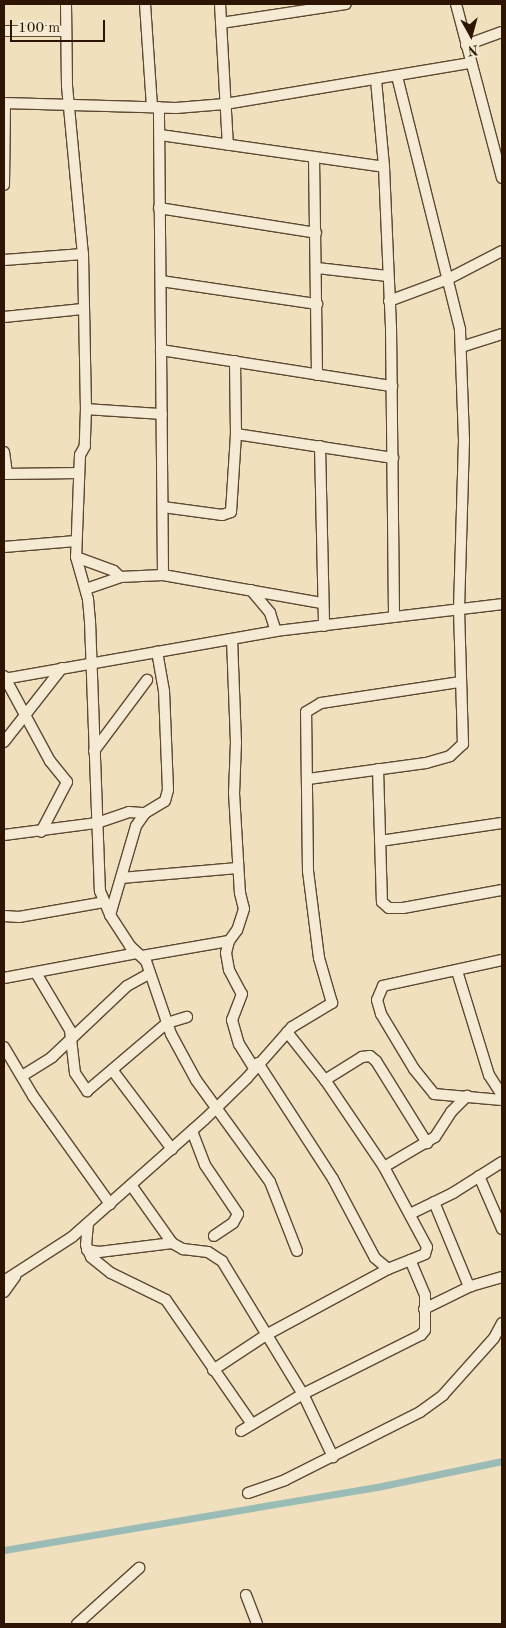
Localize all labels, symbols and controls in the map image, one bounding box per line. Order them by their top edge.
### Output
scale bar [12,10,108,42]
north arrow [446,10,496,60]
text: 100 m [18,21,60,36]
text: N [467,42,479,57]

